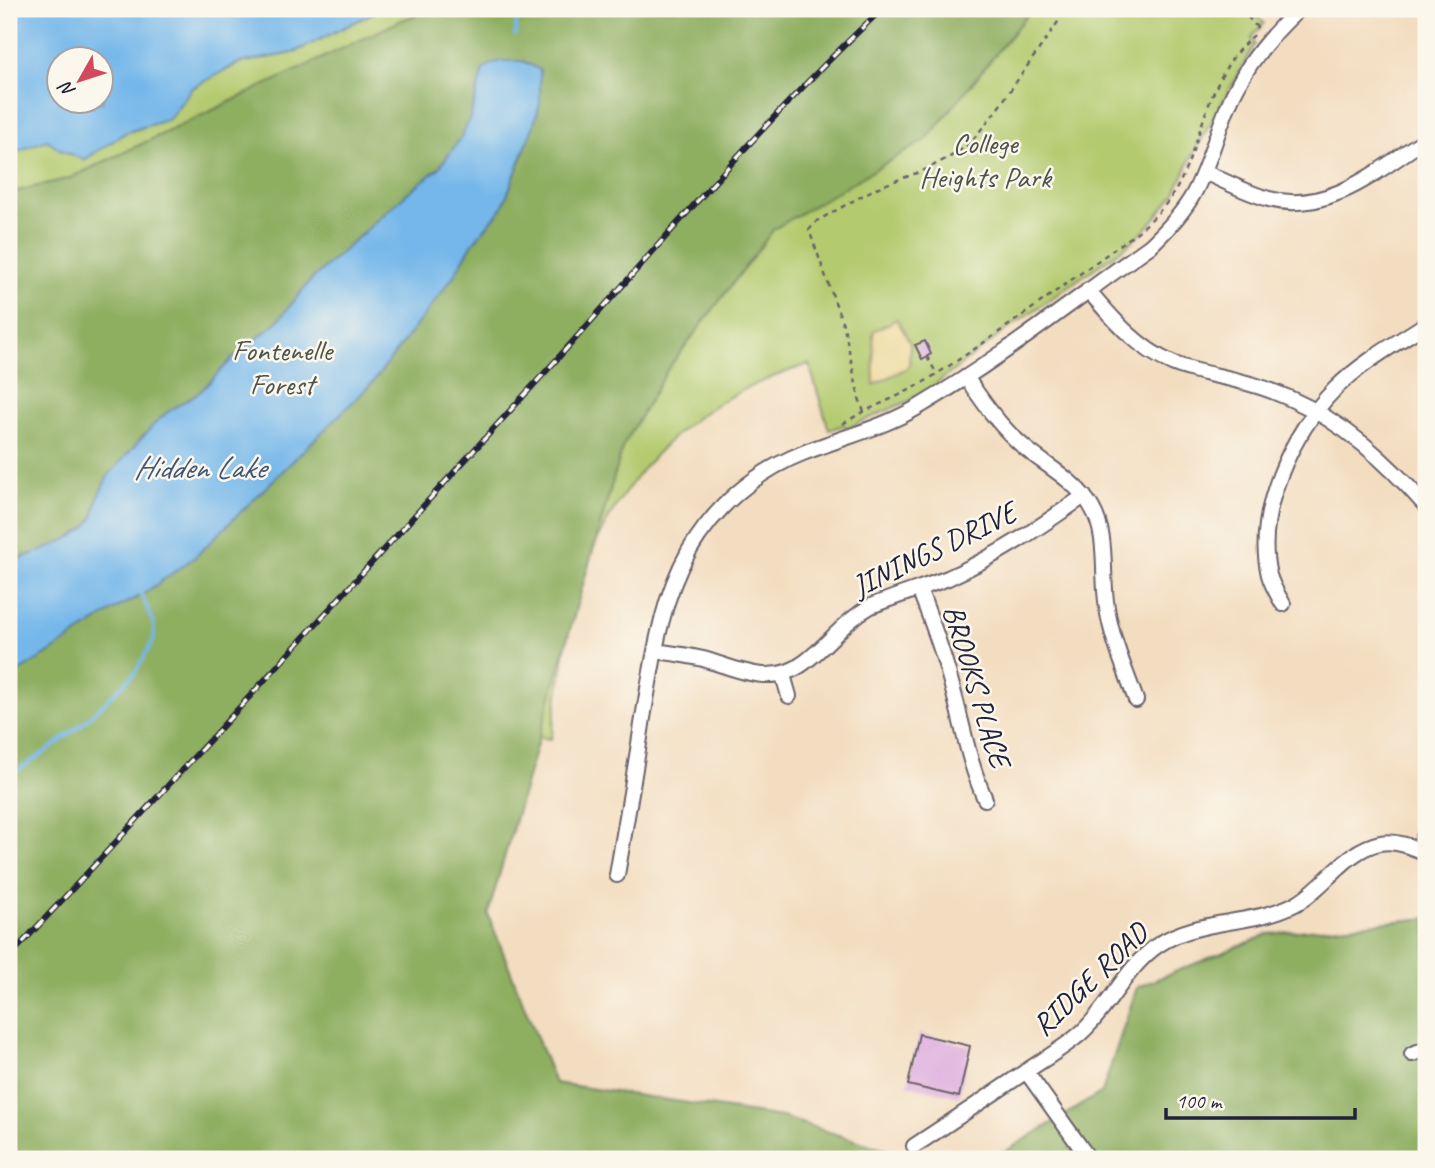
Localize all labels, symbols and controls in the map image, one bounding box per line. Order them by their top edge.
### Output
north arrow [46,46,116,116]
text: N [53,75,81,102]
park label: College Heights Park [919,124,1053,196]
park label: Fontenelle Forest [232,331,334,403]
water label: Hidden Lake [133,447,269,488]
street label: JININGS DRIVE [844,491,1025,606]
street label: BROOKS PLACE [934,600,1021,776]
street label: RIDGE ROAD [1024,912,1158,1044]
scale bar [1166,1077,1354,1121]
text: 100 m [1176,1088,1223,1114]

